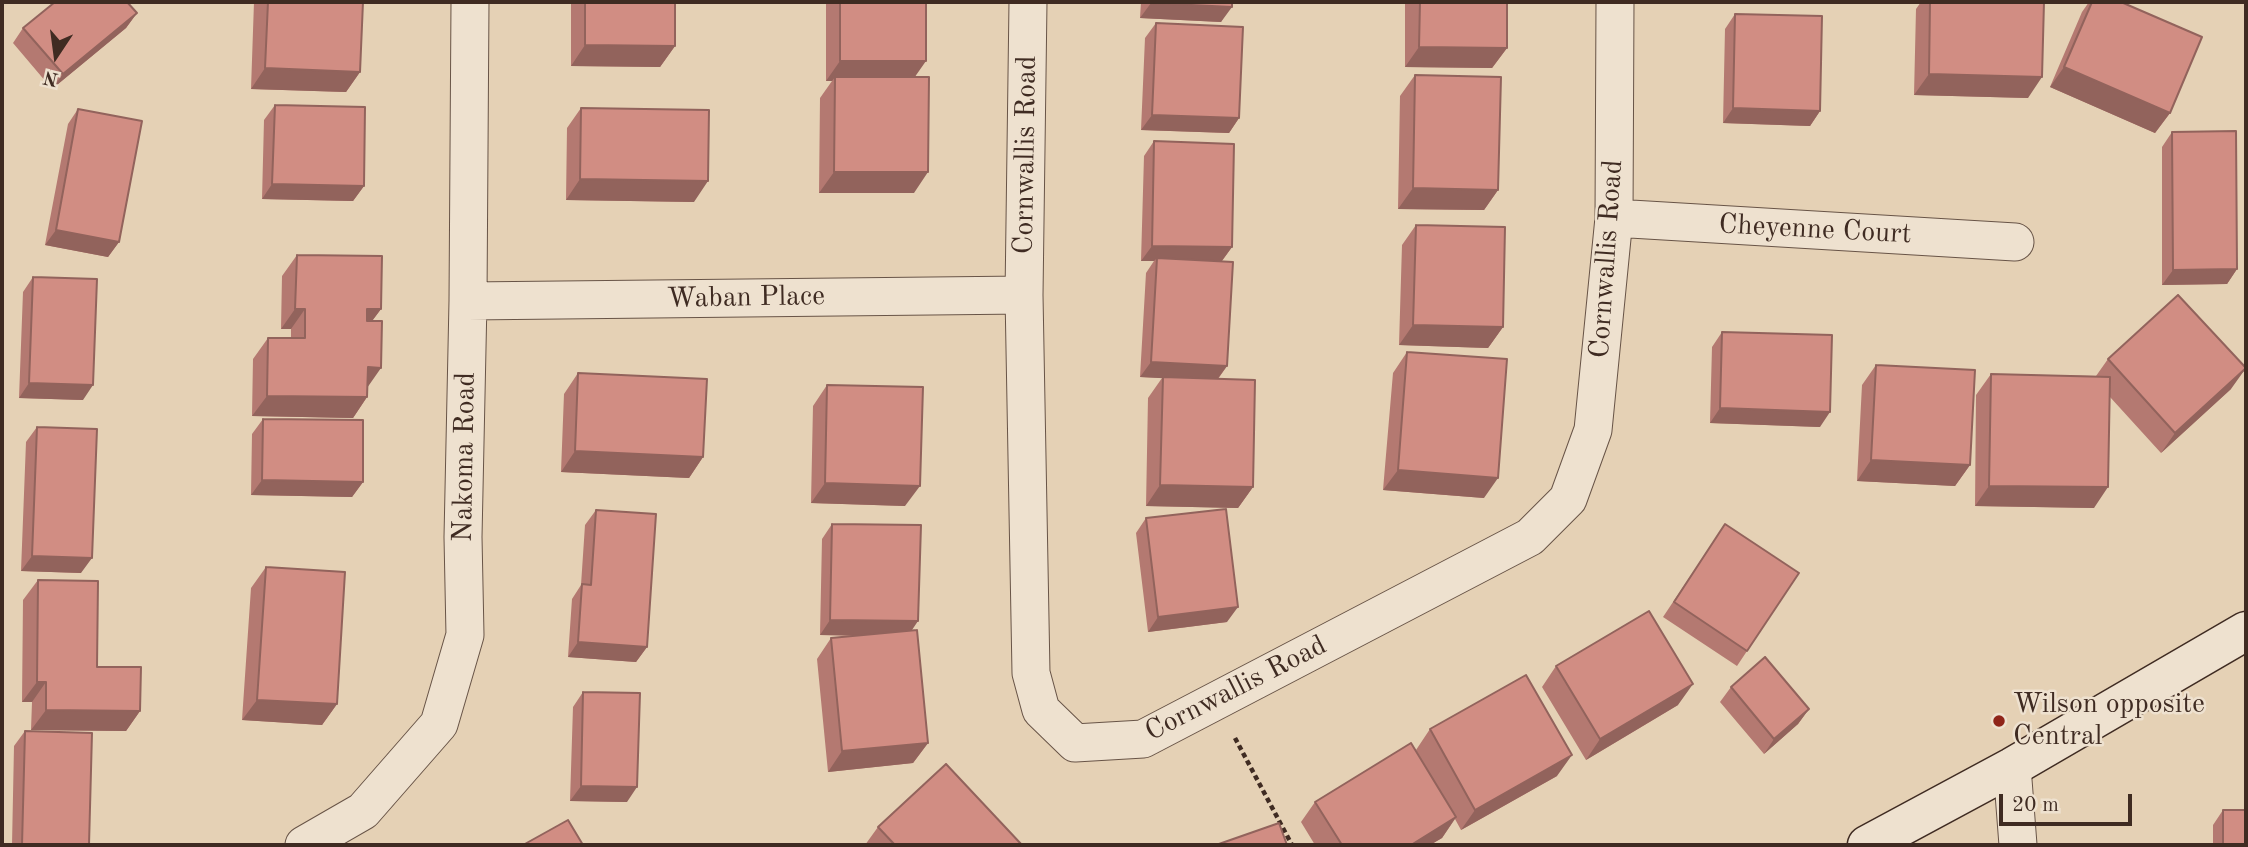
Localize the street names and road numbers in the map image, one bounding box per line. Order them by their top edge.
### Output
street label: Cornwallis Road [1007,55,1045,255]
street label: Cornwallis Road [1583,159,1631,359]
street label: Cheyenne Court [1718,208,1912,252]
street label: Waban Place [667,280,825,316]
street label: Nakoma Road [447,372,483,542]
street label: Cornwallis Road [1140,629,1332,749]

